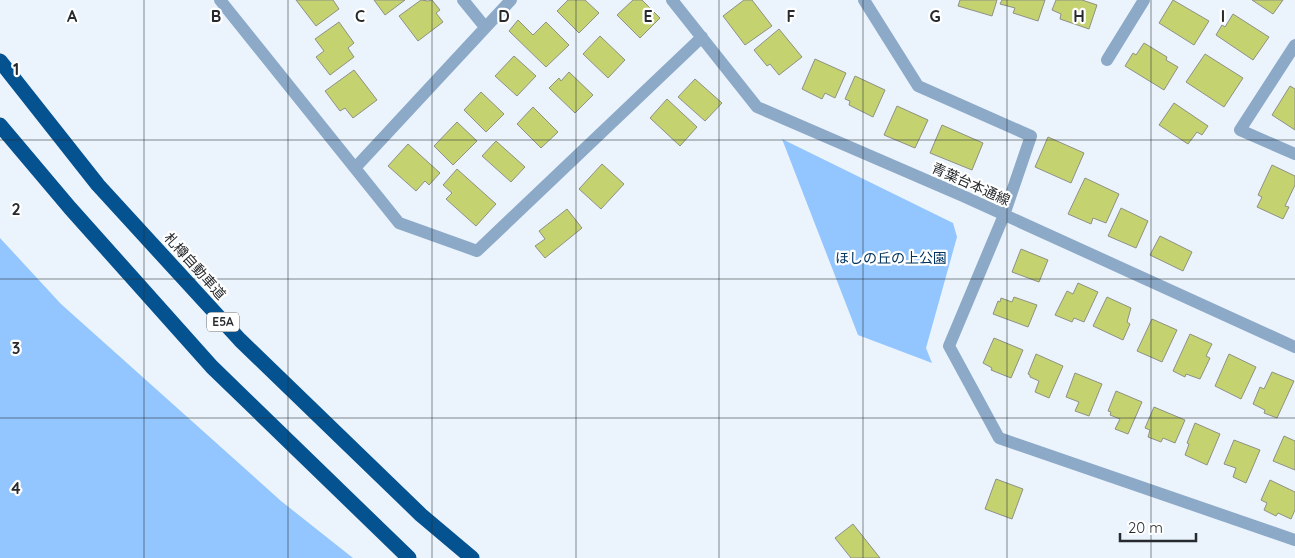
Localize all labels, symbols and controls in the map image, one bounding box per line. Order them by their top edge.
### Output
text: A [67,6,78,26]
text: B [211,6,221,26]
text: C [355,6,365,26]
text: D [498,6,510,26]
text: E [643,6,653,26]
text: F [787,6,796,26]
text: G [929,6,941,26]
text: H [1073,6,1085,26]
text: I [1221,6,1225,26]
text: 1 [13,59,19,79]
street label: 青葉台本通線 [929,159,1013,209]
text: 2 [11,199,21,219]
street label: 札樽自動車道 [160,229,230,303]
park label: ほしの丘の上公園 [835,249,947,267]
road number: E5A [207,313,239,332]
text: 3 [12,338,20,358]
text: 4 [11,478,21,498]
scale bar [1120,510,1196,542]
text: 20 m [1128,518,1163,537]

